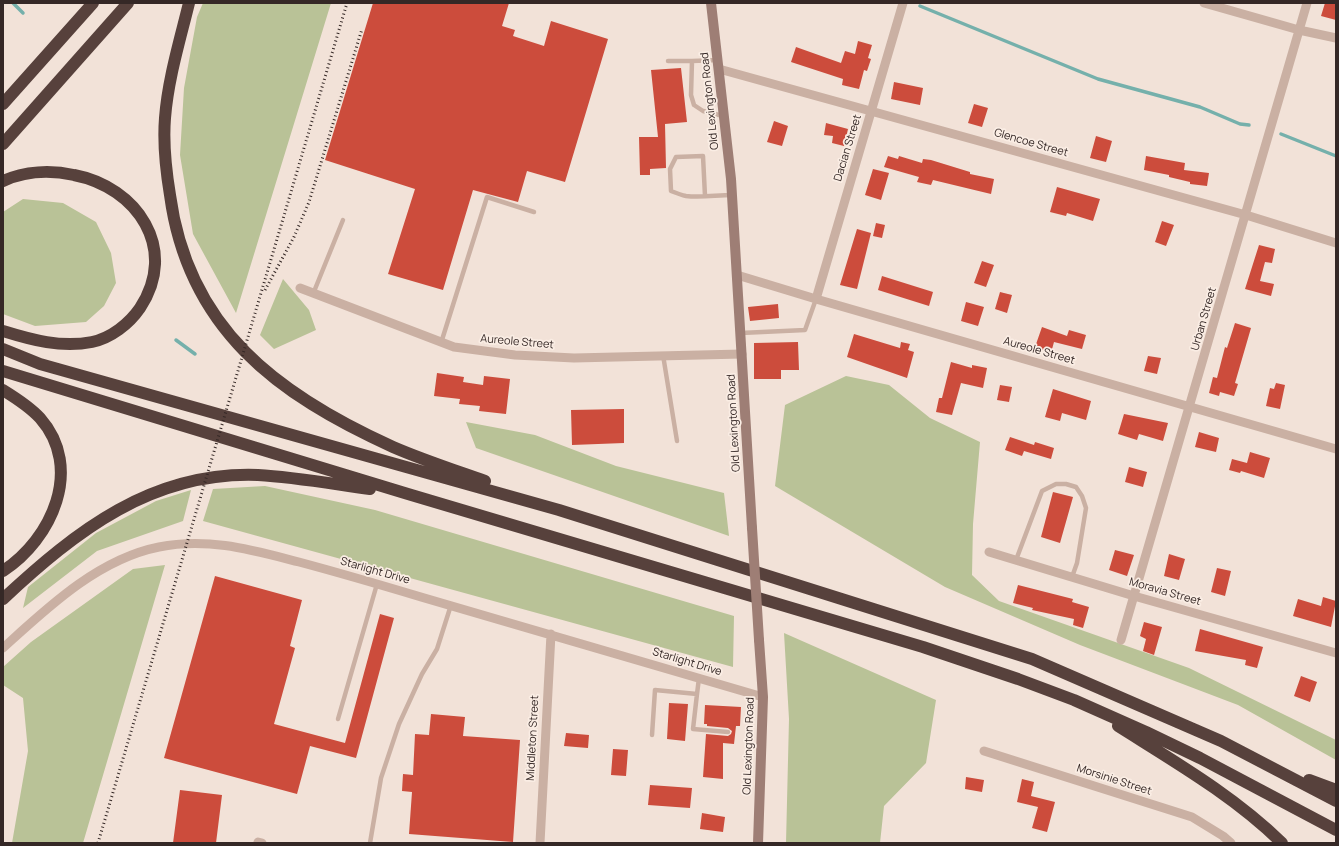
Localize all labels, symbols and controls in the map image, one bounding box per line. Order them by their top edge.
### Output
street label: Old Lexington Road [698,52,722,150]
street label: Dacian Street [832,113,864,183]
street label: Glencoe Street [992,126,1070,160]
street label: Urban Street [1189,286,1219,352]
street label: Aureole Street [480,332,554,352]
street label: Aureole Street [1002,334,1076,368]
street label: Old Lexington Road [725,374,743,472]
street label: Starlight Drive [339,555,411,587]
street label: Moravia Street [1128,575,1202,609]
street label: Starlight Drive [651,645,723,679]
street label: Middleton Street [524,695,542,781]
street label: Old Lexington Road [741,697,757,795]
street label: Morsinie Street [1075,762,1153,798]

